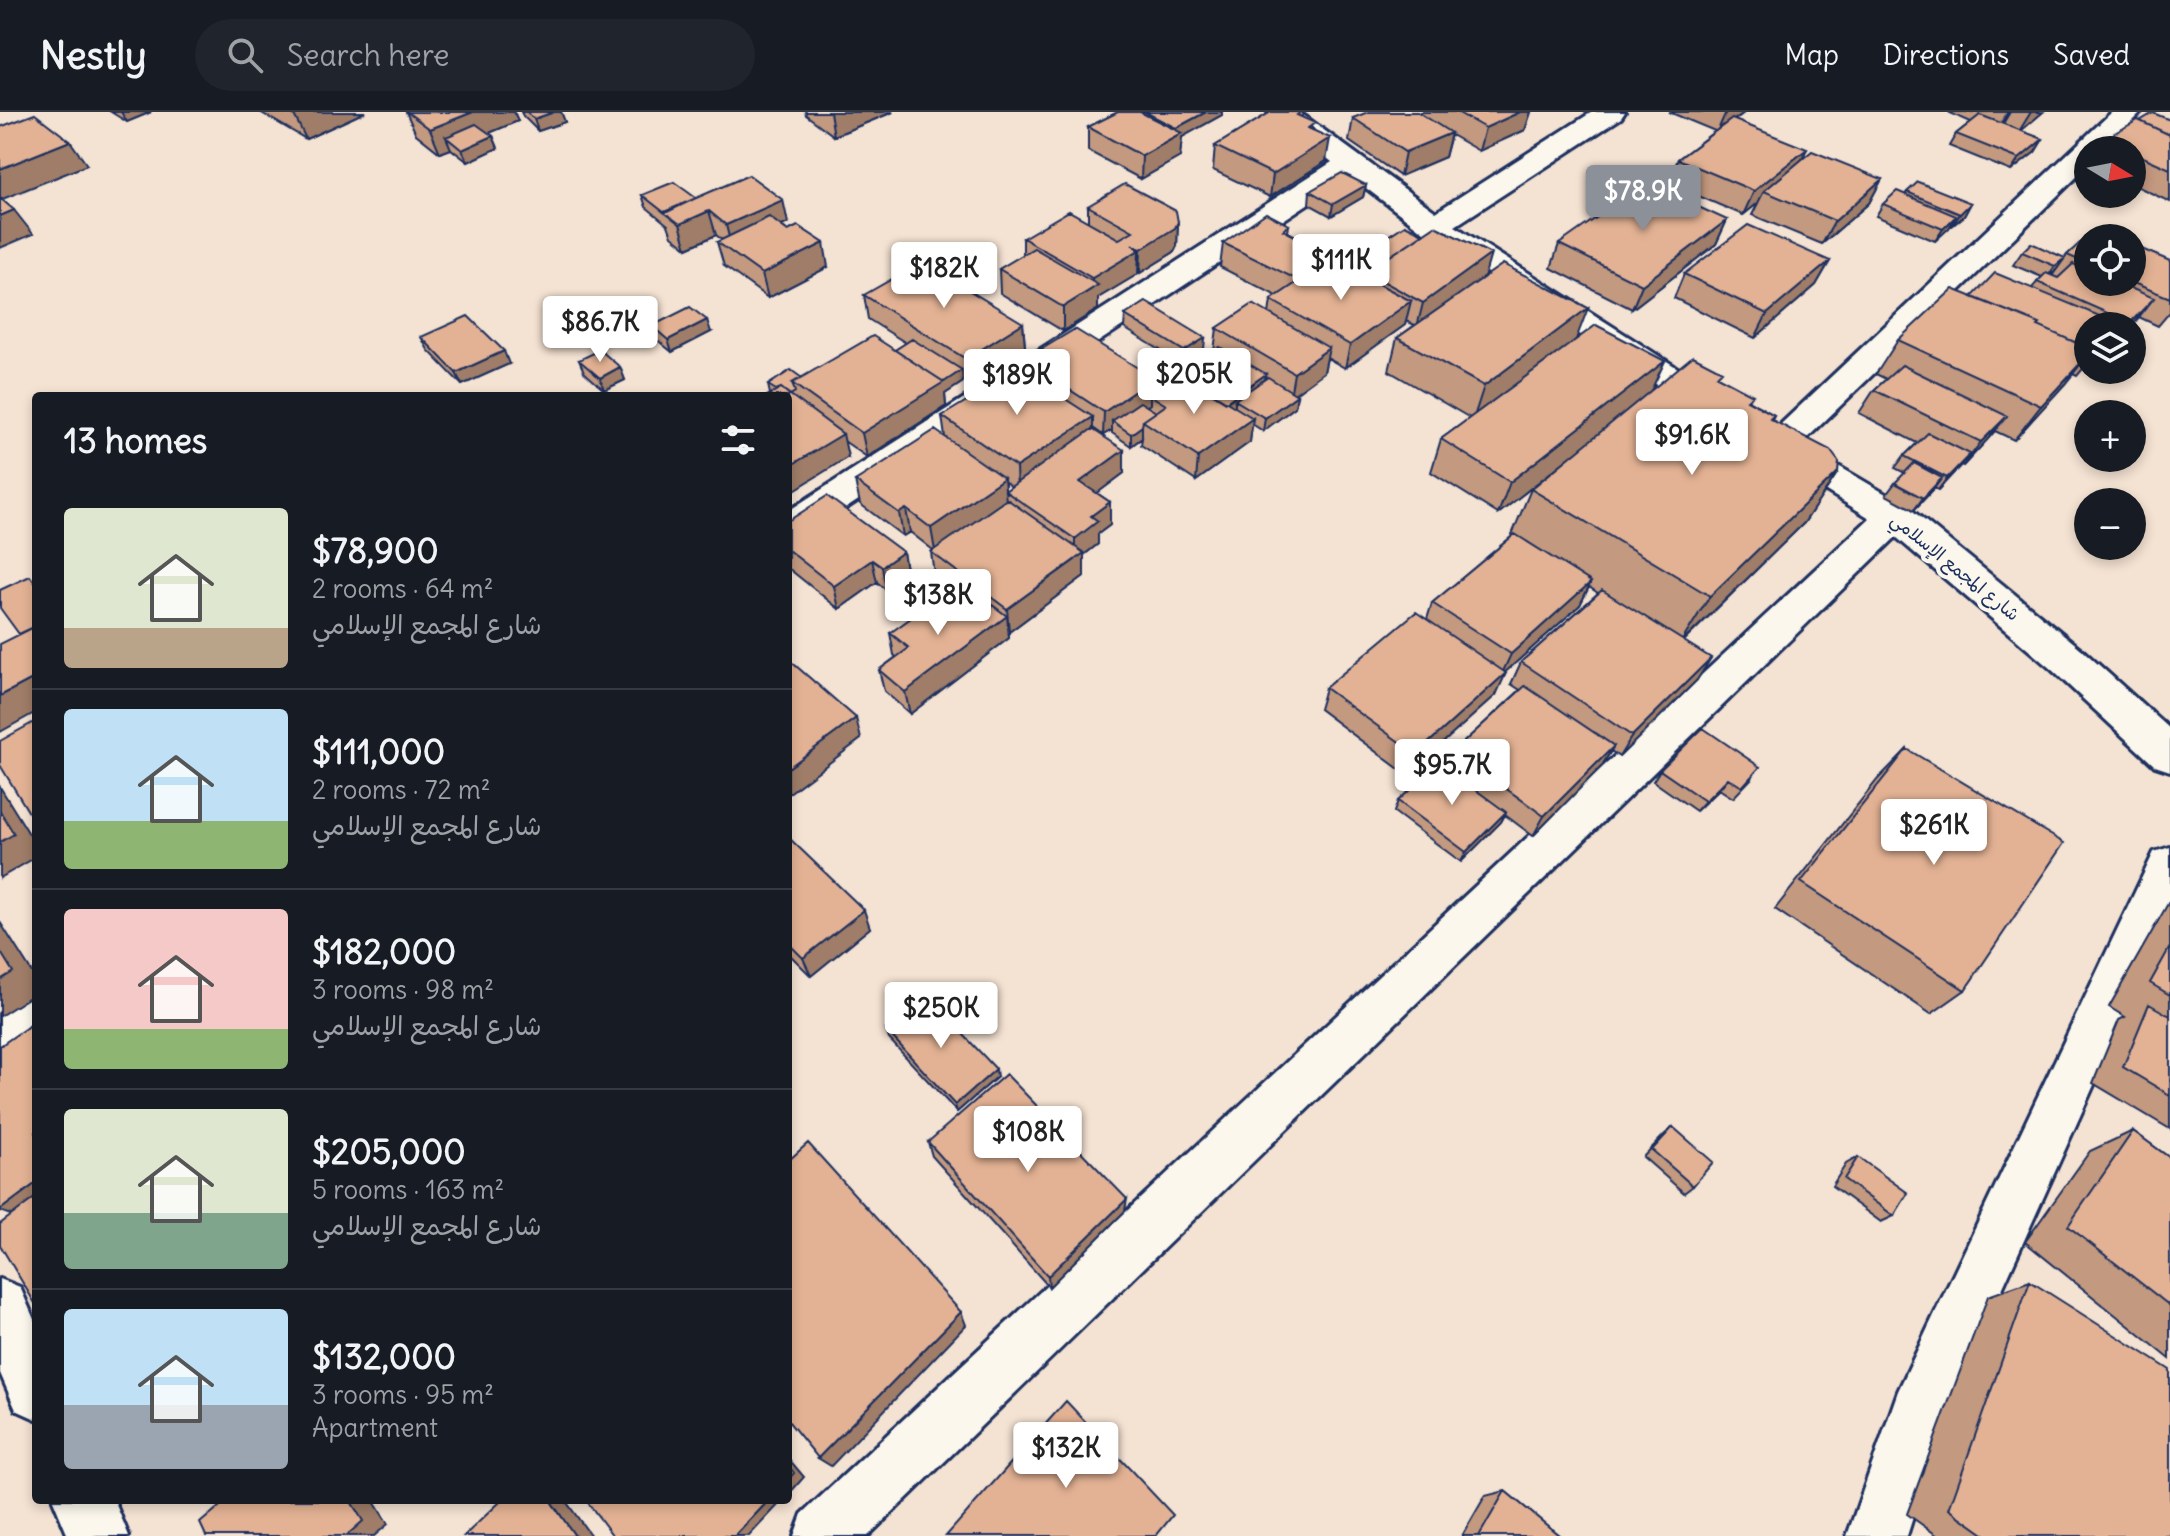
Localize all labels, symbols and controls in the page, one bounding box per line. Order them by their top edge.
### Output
search box [195,19,755,91]
text: Nestly [40,32,147,79]
icon: search [223,33,267,77]
text: Search here [287,36,449,74]
text: Map [1784,37,1839,73]
text: Directions [1883,37,2009,73]
text: Saved [2053,37,2130,73]
north arrow [2074,136,2146,208]
map controls [2074,136,2146,560]
pin: $78.9K [1578,165,1708,233]
text: $78.9K [1604,174,1682,207]
button: locate [2074,224,2146,296]
pin: $111K [1285,234,1397,302]
pin: $182K [888,242,1000,310]
text: $111K [1311,243,1372,276]
text: $182K [909,251,979,284]
pin: $86.7K [535,296,665,364]
text: $86.7K [561,305,639,338]
button: layers [2074,312,2146,384]
pin: $205K [1138,348,1250,416]
pin: $189K [961,349,1073,417]
text: $205K [1156,357,1232,390]
text: $189K [982,358,1052,391]
button: + [2074,400,2146,472]
pin: $91.6K [1627,409,1757,477]
icon: filters [716,418,760,462]
text: $91.6K [1654,418,1730,451]
text: 13 homes [64,419,207,462]
button: − [2074,488,2146,560]
street label: شارع المجمع الإسلامي [1883,508,2024,629]
text: $78,900 [312,529,439,572]
icon: home [128,540,224,636]
pin: $138K [882,569,994,637]
text: 2 rooms · 64 m² [312,572,494,605]
text: $138K [903,578,973,611]
text: شارع المجمع الإسلامي [312,608,542,641]
text: $111,000 [312,730,445,773]
pin: $95.7K [1387,739,1517,807]
icon: home [128,741,224,837]
text: $95.7K [1413,748,1491,781]
text: 2 rooms · 72 m² [312,773,491,806]
pin: $261K [1878,799,1990,867]
text: $261K [1899,808,1969,841]
text: شارع المجمع الإسلامي [312,809,542,842]
text: $182,000 [312,930,456,973]
icon: home [128,941,224,1037]
text: 3 rooms · 98 m² [312,973,494,1006]
pin: $250K [885,982,997,1050]
text: $250K [903,991,979,1024]
text: شارع المجمع الإسلامي [312,1009,542,1042]
pin: $108K [972,1106,1084,1174]
text: $108K [992,1115,1064,1148]
text: $205,000 [312,1130,466,1173]
icon: home [128,1141,224,1237]
text: 5 rooms · 163 m² [312,1173,504,1206]
text: شارع المجمع الإسلامي [312,1209,542,1242]
text: $132,000 [312,1335,456,1378]
icon: home [128,1341,224,1437]
text: 3 rooms · 95 m² [312,1378,494,1411]
text: Apartment [312,1411,438,1444]
pin: $132K [1010,1422,1122,1490]
text: $132K [1031,1431,1101,1464]

